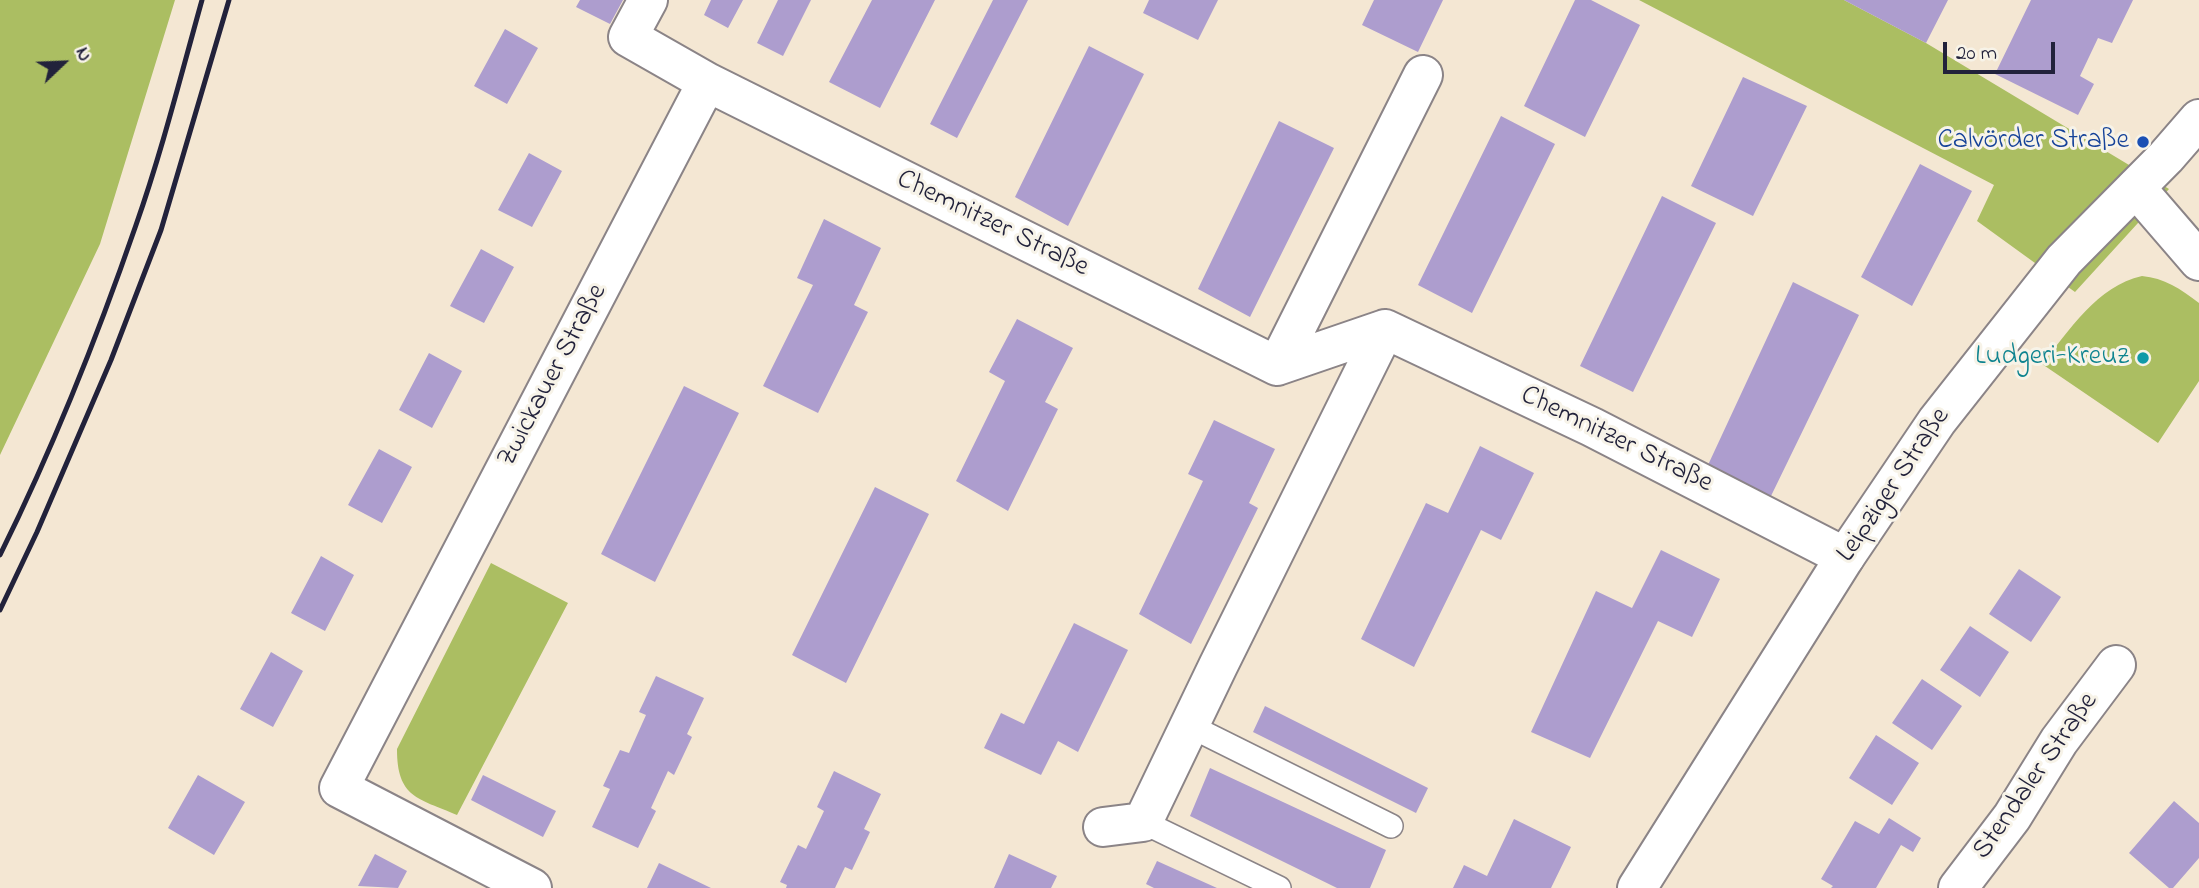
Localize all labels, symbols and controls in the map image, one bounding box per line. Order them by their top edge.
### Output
north arrow [28,28,98,98]
scale bar [1947,28,2059,72]
text: 20 m [1956,39,1997,69]
text: N [68,43,98,66]
place label: Calvörder Straße [1937,125,2129,159]
marker: Calvörder Straße [2135,134,2151,150]
street label: Chemnitzer Straße [890,164,1094,286]
street label: Zwickauer Straße [492,279,616,473]
place label: Ludgeri-Kreuz [1975,341,2129,375]
marker: Ludgeri-Kreuz [2135,350,2151,366]
street label: Chemnitzer Straße [1514,380,1718,502]
street label: Leipziger Straße [1831,402,1959,570]
street label: Stendaler Straße [1967,687,2107,867]

